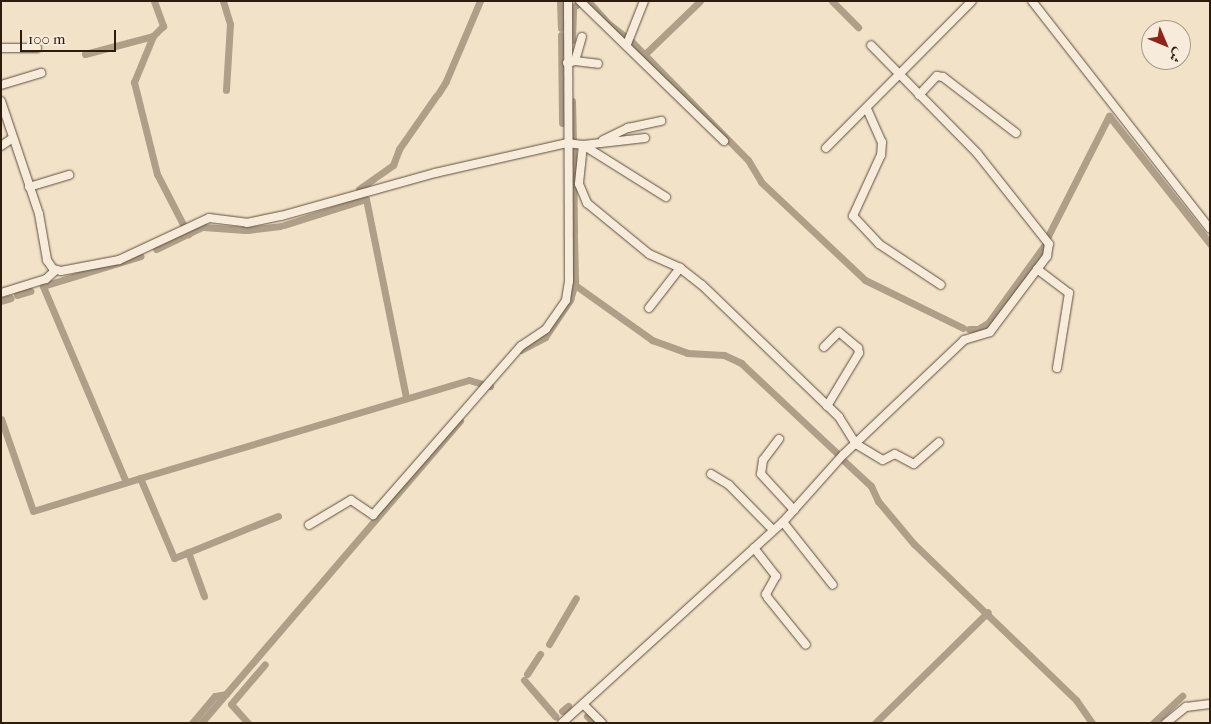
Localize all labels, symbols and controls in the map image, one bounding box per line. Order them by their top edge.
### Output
scale bar [22,20,119,52]
north arrow [1141,20,1191,70]
text: 100 m [28,30,66,48]
text: ش [1165,44,1187,66]

